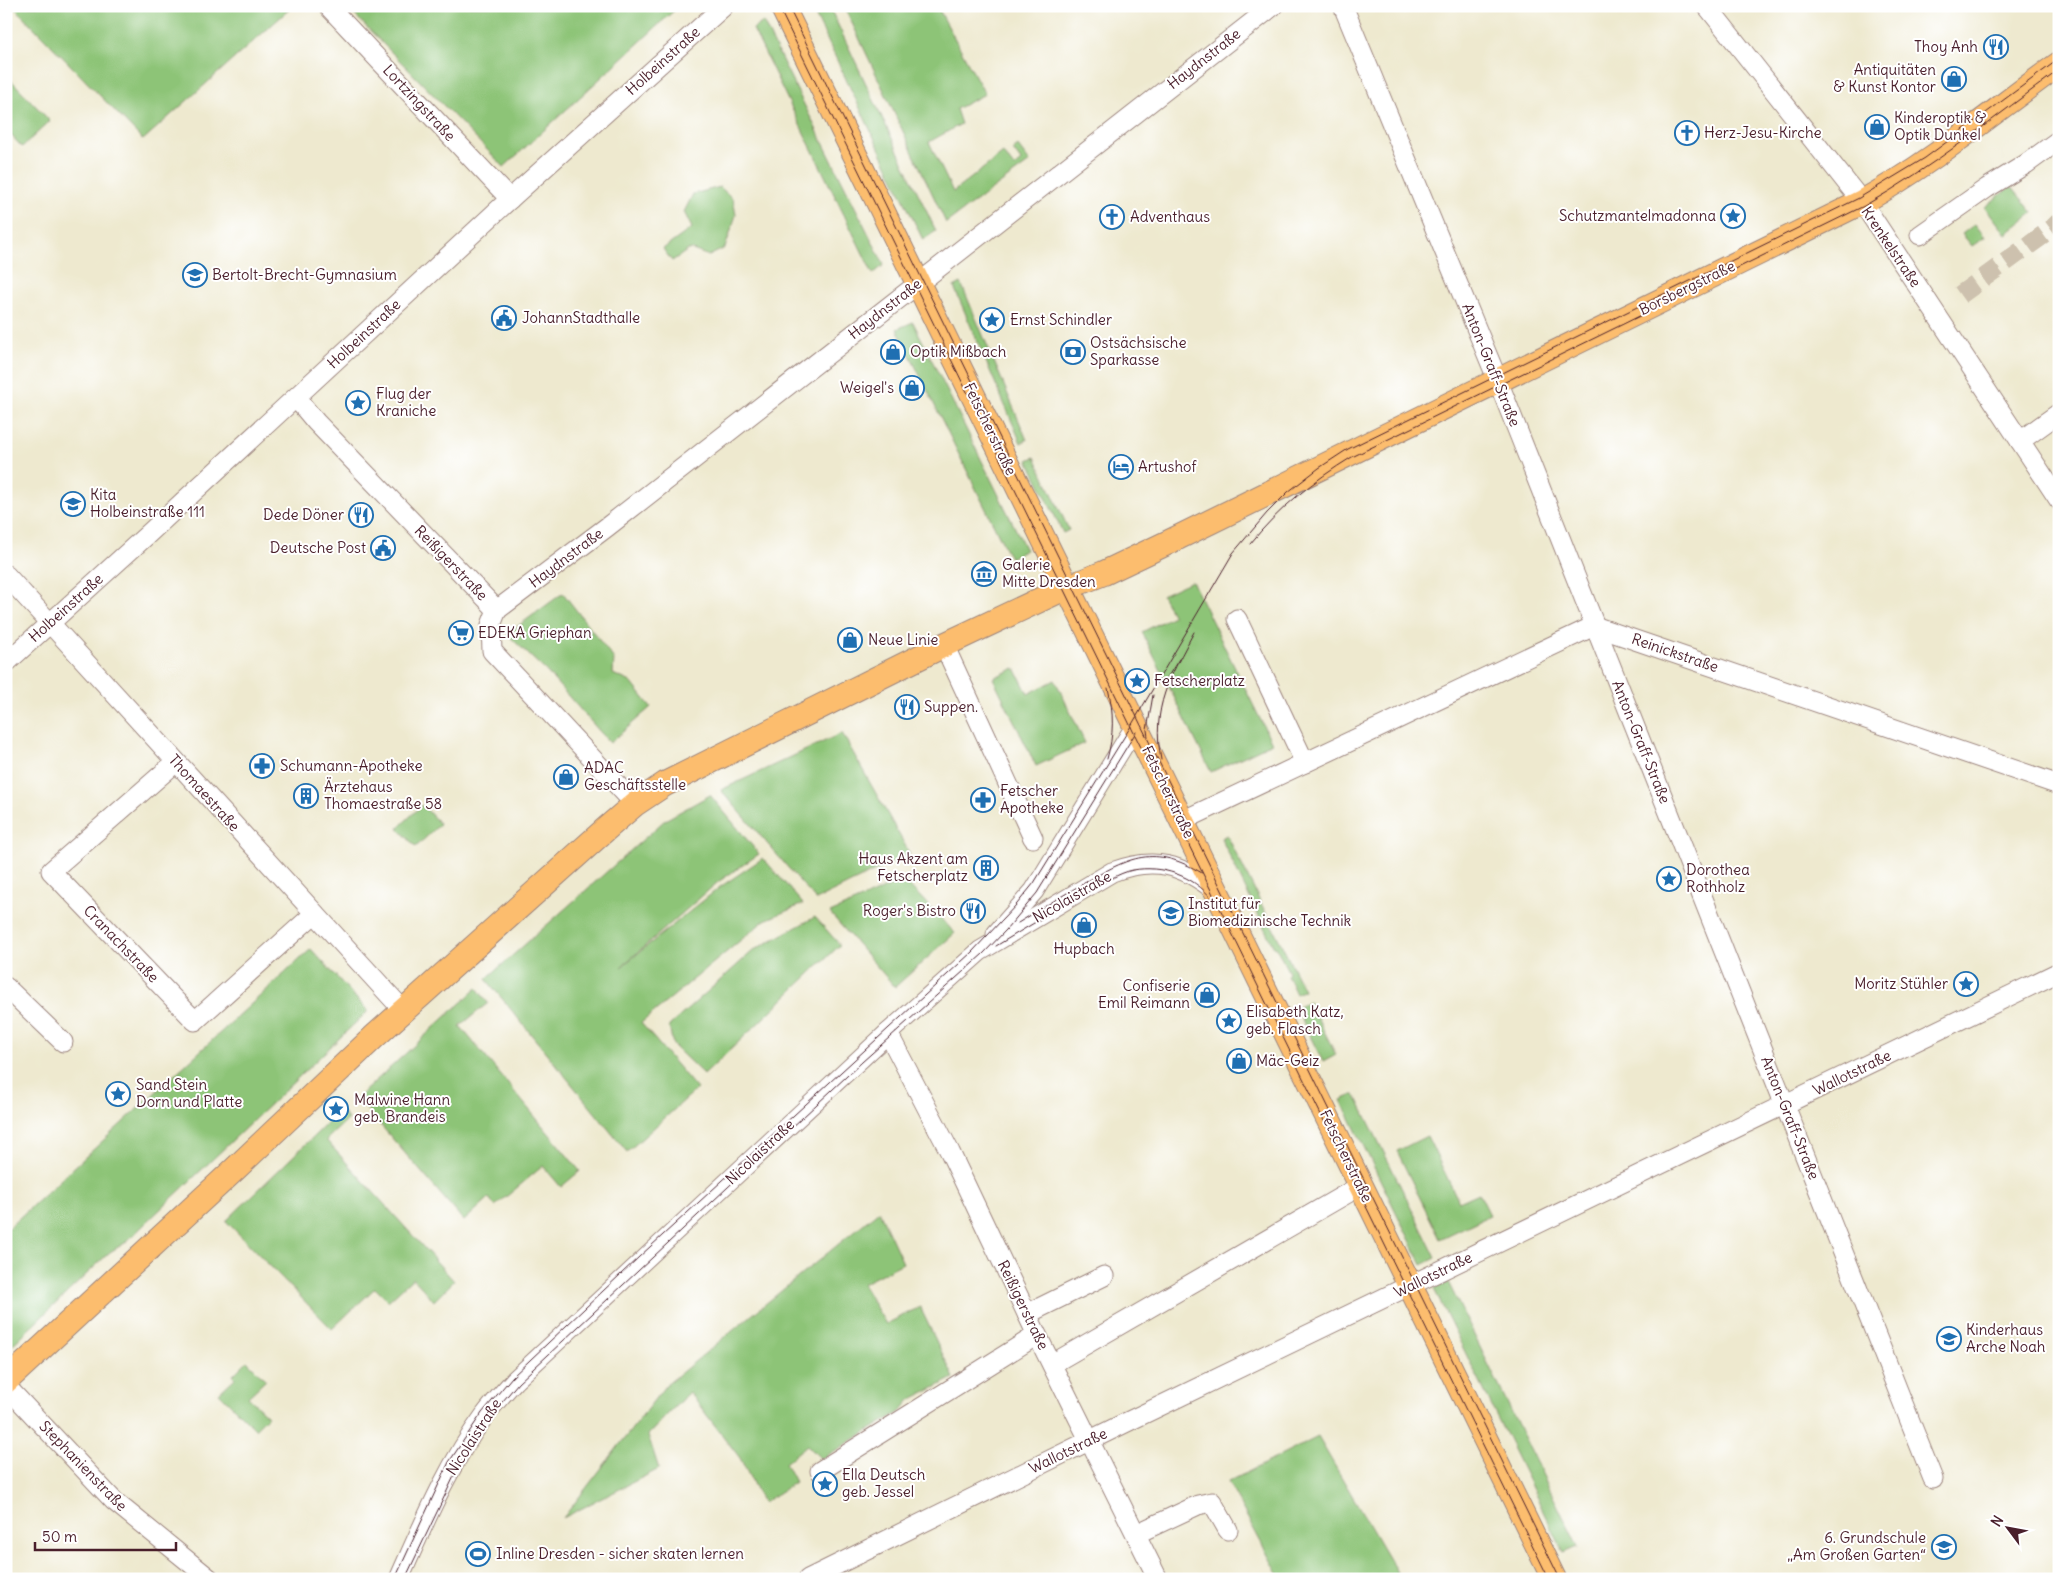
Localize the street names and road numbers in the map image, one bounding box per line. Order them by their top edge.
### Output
street label: Holbeinstraße [622,22,704,99]
street label: Haydnstraße [1163,24,1244,93]
street label: Lortzingstraße [379,60,460,145]
street label: Krenkelstraße [1857,203,1925,291]
street label: Borsbergstraße [1636,256,1738,319]
street label: Haydnstraße [844,274,925,343]
street label: Holbeinstraße [323,295,404,373]
street label: Anton-Graff-Straße [1458,300,1525,429]
street label: Fetscherstraße [960,379,1021,478]
street label: Reißigerstraße [411,521,492,604]
street label: Haydnstraße [525,524,607,592]
street label: Holbeinstraße [25,569,107,646]
street label: Reinickstraße [1629,629,1721,676]
street label: Anton-Graff-Straße [1608,677,1675,806]
street label: Fetscherstraße [1138,742,1199,841]
street label: Thomaestraße [165,750,244,835]
street label: Nicolaistraße [1029,866,1114,927]
street label: Cranachstraße [80,901,163,986]
street label: Wallotstraße [1810,1046,1894,1100]
street label: Anton-Graff-Straße [1757,1053,1824,1182]
street label: Fetscherstraße [1316,1106,1377,1205]
street label: Nicolaistraße [721,1115,798,1188]
street label: Wallotstraße [1391,1248,1475,1302]
street label: Reißigerstraße [994,1257,1053,1353]
street label: Nicolaistraße [442,1395,505,1479]
street label: Stephanienstraße [35,1417,131,1515]
street label: Wallotstraße [1026,1424,1110,1478]

